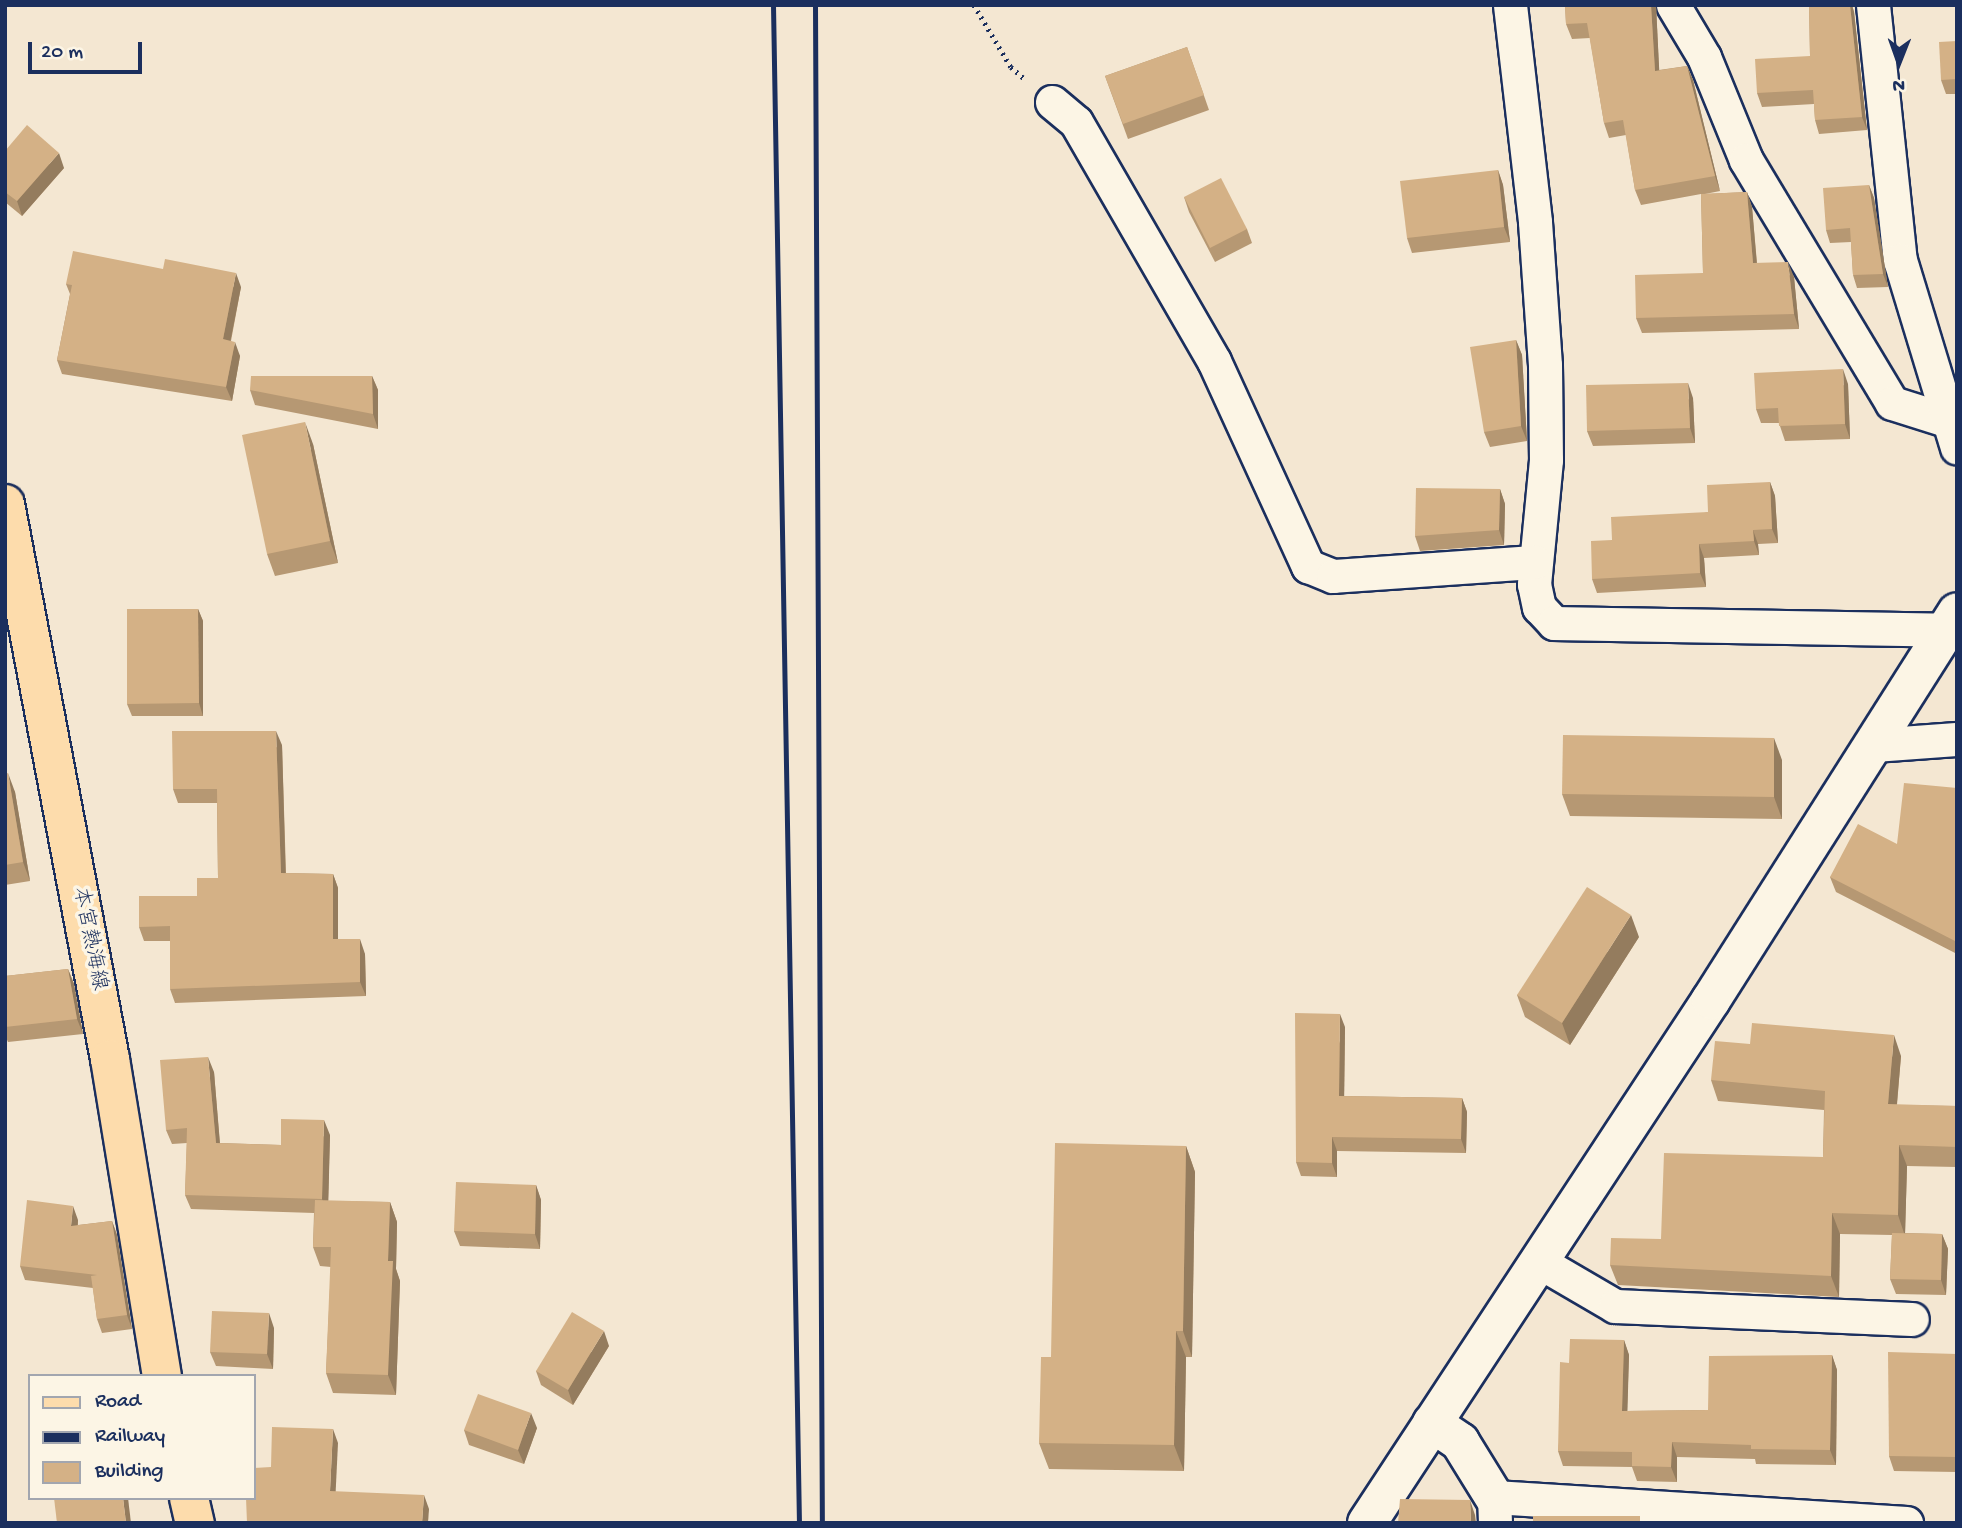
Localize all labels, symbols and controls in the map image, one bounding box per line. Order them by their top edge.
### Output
scale bar [32,28,145,72]
north arrow [1864,28,1934,98]
text: 20 m [41,41,83,66]
text: N [1892,73,1905,96]
street label: 本宮熱海線 [66,885,110,993]
legend [28,1374,256,1500]
text: Road [95,1390,141,1415]
text: Railway [95,1425,165,1450]
text: Building [95,1460,164,1485]

